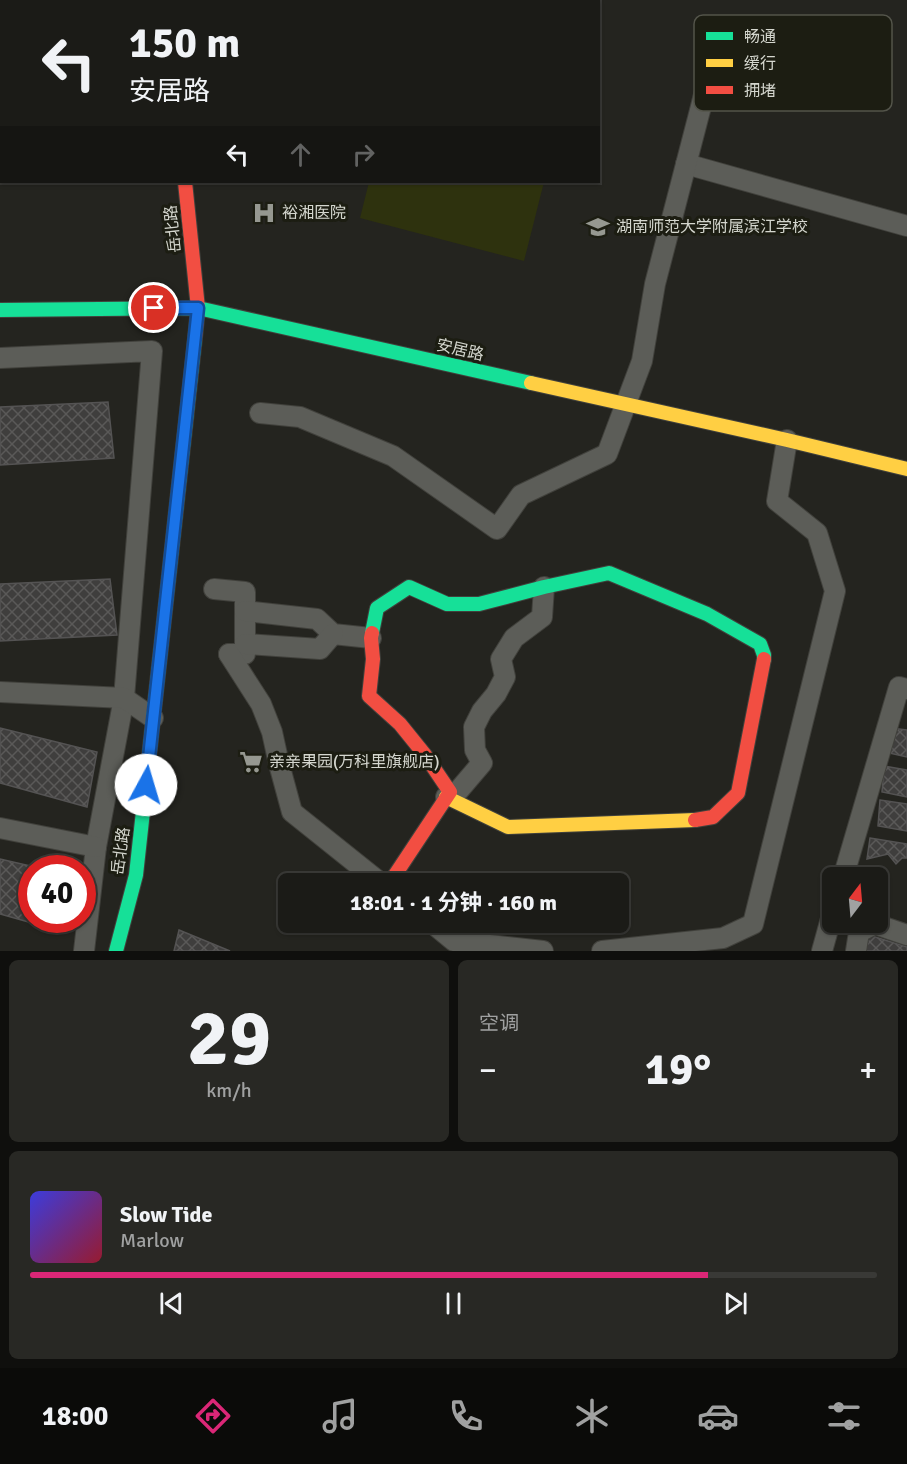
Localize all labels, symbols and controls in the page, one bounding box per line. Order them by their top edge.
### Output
legend [694,15,892,111]
text: 150 m [129,18,240,69]
icon: left [30,24,108,102]
text: 畅通 [744,27,776,47]
text: 缓行 [744,54,776,74]
text: 安居路 [129,75,210,108]
text: 拥堵 [744,81,776,101]
icon: left [221,138,254,171]
icon: ahead [284,138,317,171]
icon: right [347,138,380,171]
hospital icon: 裕湘医院 [251,200,277,226]
place label: 裕湘医院 [282,203,346,223]
street label: 岳北路 [161,204,185,254]
school or university icon: 湖南师范大学附属滨江学校 [585,214,611,240]
place label: 湖南师范大学附属滨江学校 [616,217,808,237]
pin [128,282,179,333]
icon: arrive [137,291,170,324]
street label: 安居路 [434,335,486,365]
supermarket icon: 亲亲果园(万科里旗舰店) [238,749,264,775]
place label: 亲亲果园(万科里旗舰店) [269,752,440,772]
position arrow [114,753,178,817]
street label: 岳北路 [108,826,134,876]
speed limit sign: 40 [18,855,96,933]
north arrow [822,867,888,933]
map controls [822,867,888,933]
text: 18:01 · 1 分钟 · 160 m [350,889,557,916]
text: 29 [187,991,271,1087]
text: 空调 [479,1011,519,1036]
text: 19° [645,1042,711,1097]
text: − [479,1050,497,1091]
text: + [859,1050,877,1091]
text: km/h [206,1078,252,1103]
text: Slow Tide [120,1201,212,1228]
text: Marlow [120,1228,184,1253]
icon: previous [155,1287,188,1320]
icon: pause [437,1287,470,1320]
icon: next [719,1287,752,1320]
icon: directions [192,1395,234,1437]
icon: music [319,1395,361,1437]
icon: phone [445,1395,487,1437]
icon: climate [571,1395,613,1437]
icon: car [697,1395,739,1437]
icon: filters [823,1395,865,1437]
text: 18:00 [42,1400,108,1433]

